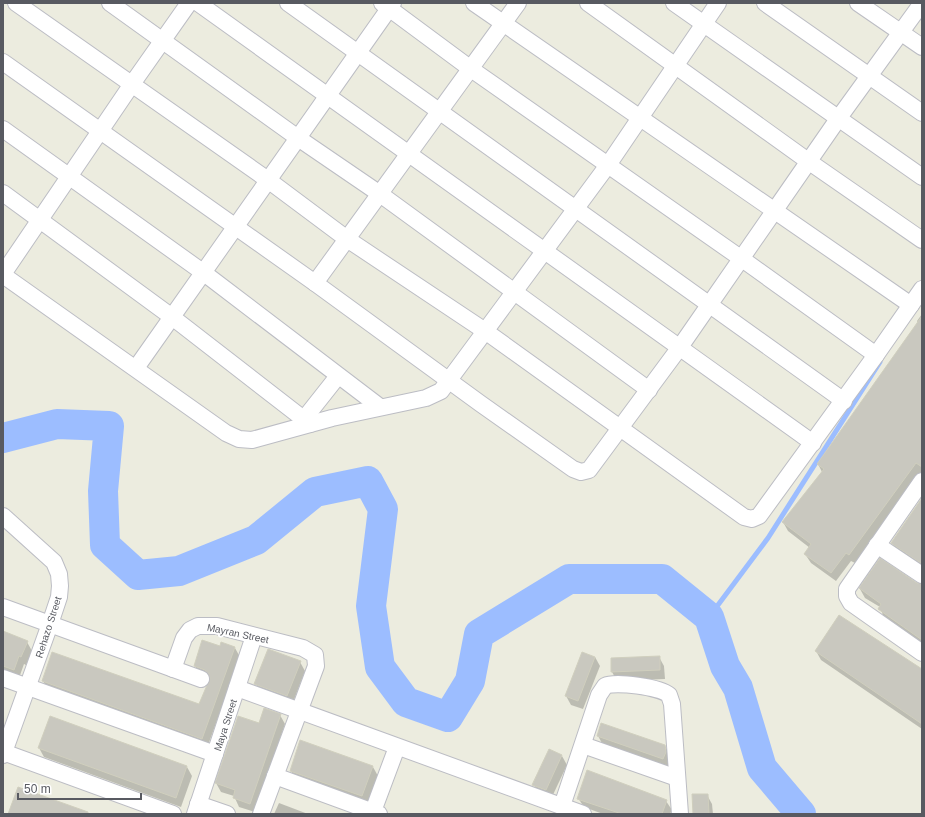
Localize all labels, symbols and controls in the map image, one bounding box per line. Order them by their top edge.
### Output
street label: Rehazo Street [33,595,64,659]
street label: Mayran Street [206,622,270,645]
street label: Maya Street [212,698,239,752]
scale bar [18,775,141,801]
text: 50 m [24,782,51,796]

